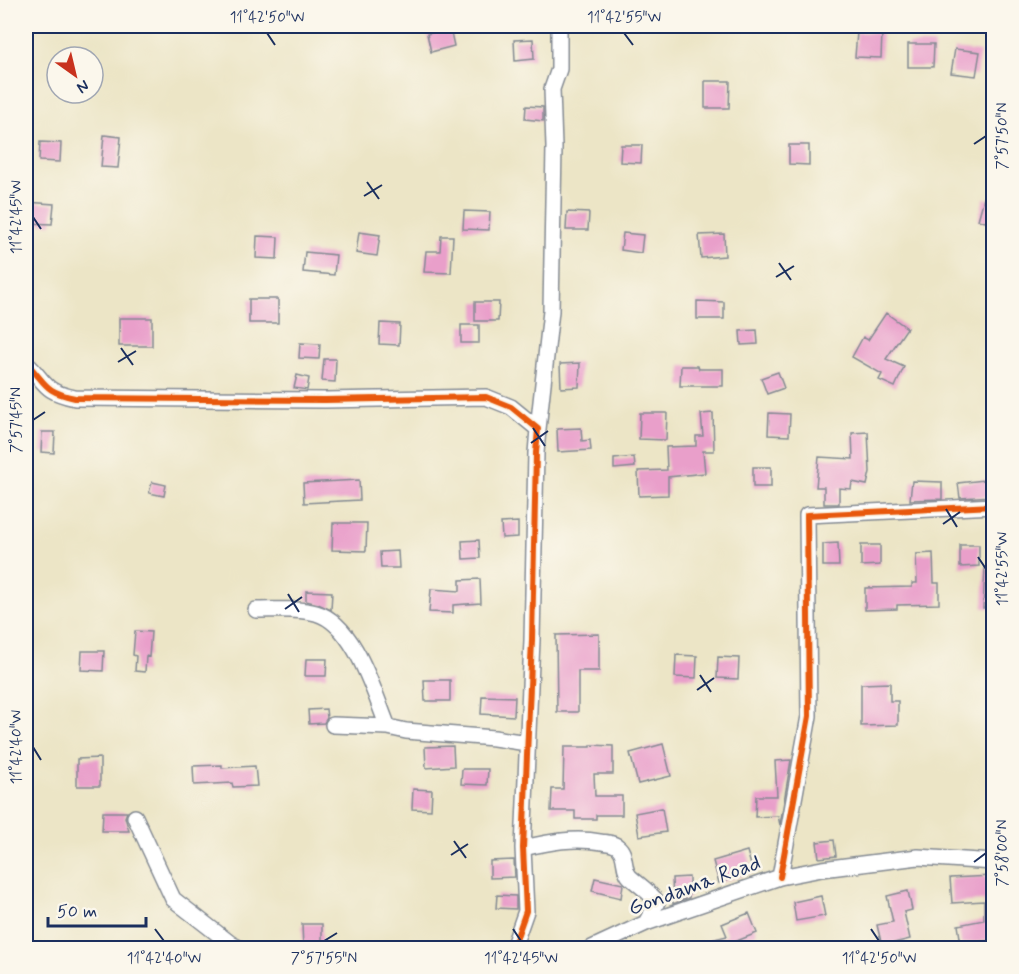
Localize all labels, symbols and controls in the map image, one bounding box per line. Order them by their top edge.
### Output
text: 11°42'50"W [230,8,304,28]
text: 11°42'55"W [587,8,661,28]
north arrow [45,45,105,105]
text: N [72,75,93,98]
text: 7°57'50"N [993,103,1013,169]
text: 11°42'45"W [7,180,27,254]
text: 7°57'45"N [7,387,27,453]
text: 11°42'55"W [993,532,1013,606]
text: 11°42'40"W [7,710,27,784]
text: 7°58'00"N [993,819,1013,887]
street label: Gondama Road [625,849,765,923]
scale bar [48,890,146,928]
text: 50 m [57,900,97,924]
text: 11°42'40"W [127,949,201,969]
text: 7°57'55"N [291,949,357,969]
text: 11°42'45"W [484,949,558,969]
text: 11°42'50"W [842,949,916,969]

